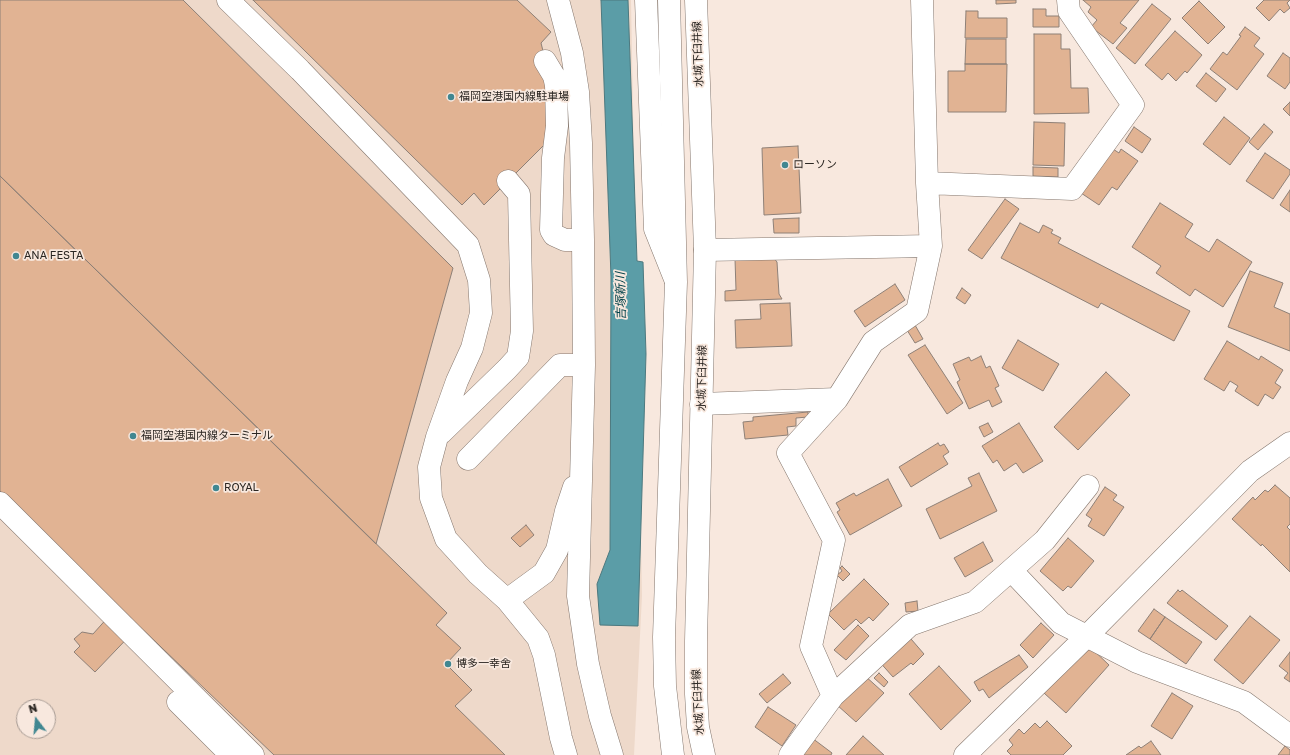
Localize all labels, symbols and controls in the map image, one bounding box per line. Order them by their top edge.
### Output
street label: 水城下臼井線 [690,21,706,87]
place label: 福岡空港国内線駐車場 [459,90,569,104]
marker: 福岡空港国内線駐車場 [446,92,456,102]
place label: ローソン [793,158,837,172]
marker: ローソン [780,160,790,170]
place label: ANA FESTA [24,249,83,263]
marker: ANA FESTA [11,251,21,261]
water label: 吉塚新川 [613,272,629,320]
street label: 水城下臼井線 [695,345,709,411]
place label: 福岡空港国内線ターミナル [141,429,273,443]
marker: 福岡空港国内線ターミナル [128,431,138,441]
place label: ROYAL [224,481,259,495]
marker: ROYAL [211,483,221,493]
place label: 博多一幸舍 [456,657,511,671]
marker: 博多一幸舍 [443,659,453,669]
street label: 水城下臼井線 [690,669,706,735]
north arrow [16,699,56,739]
text: N [27,701,39,715]

